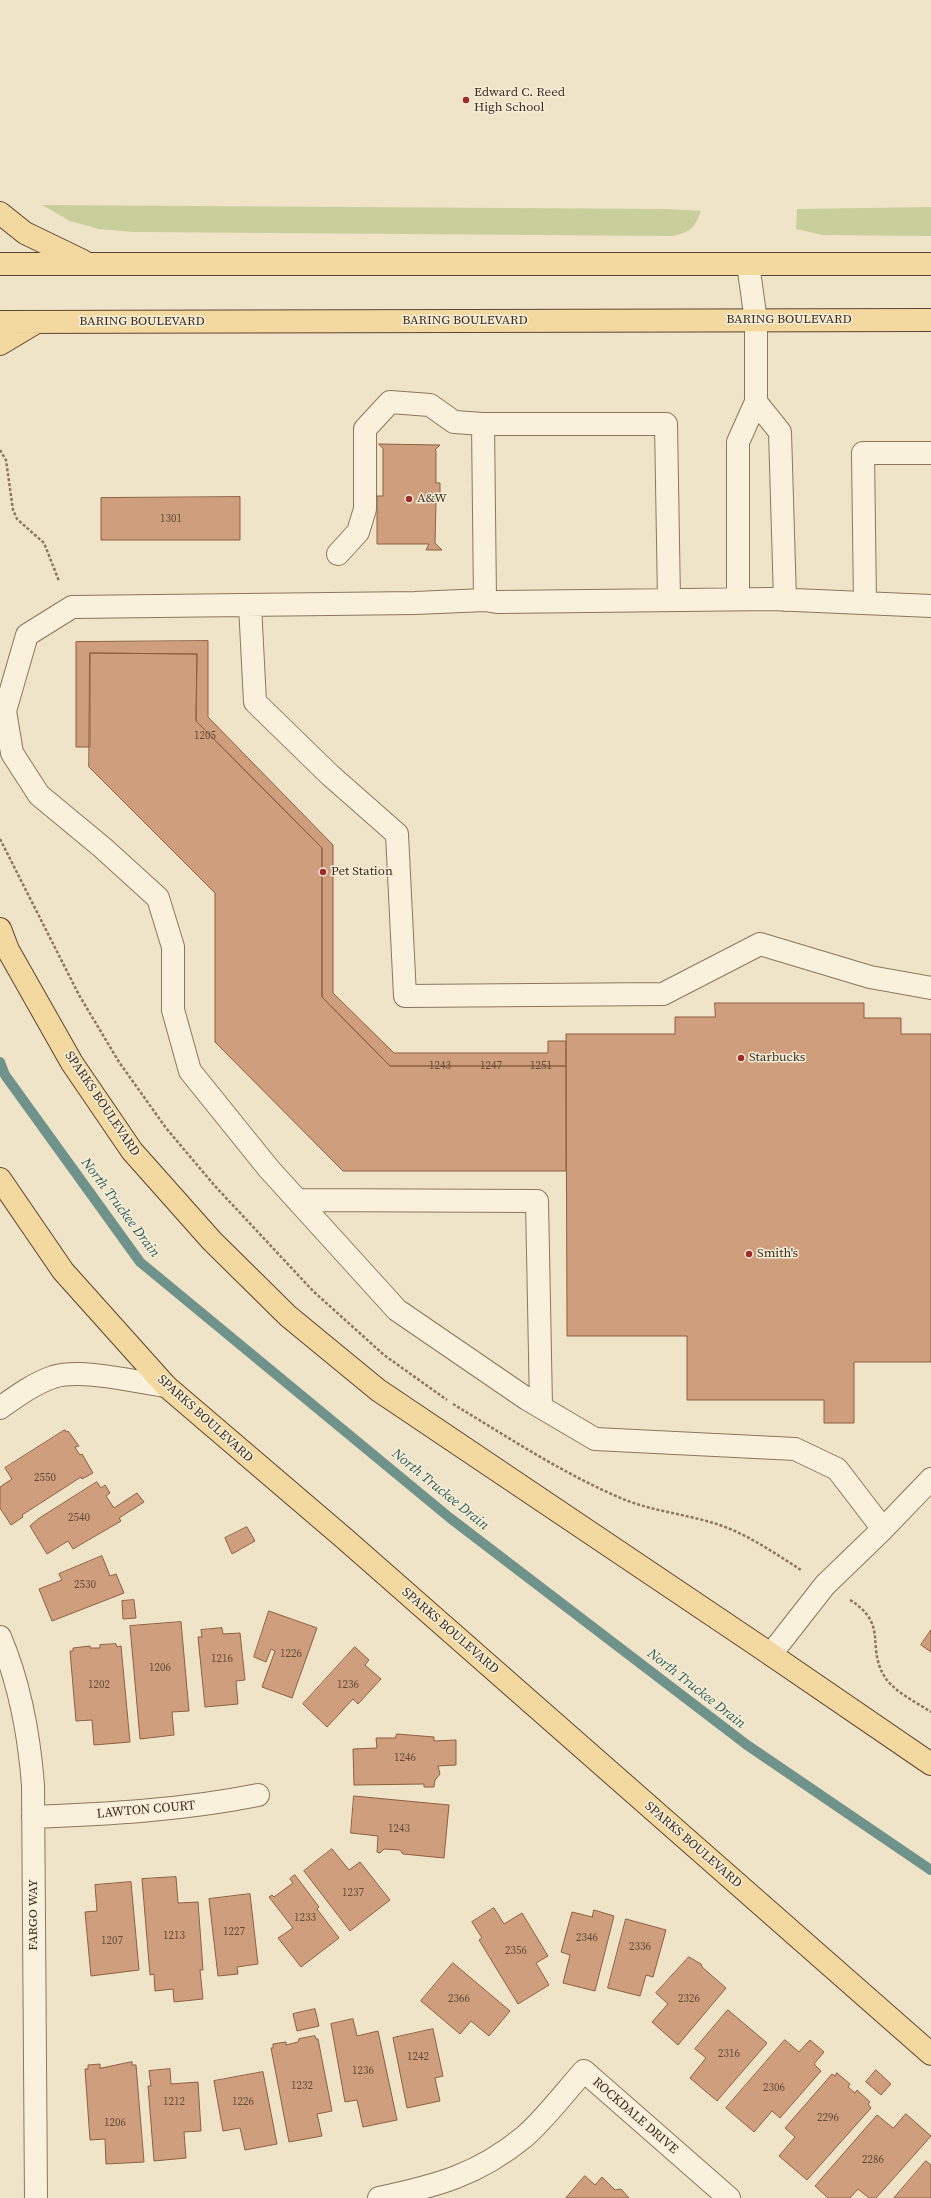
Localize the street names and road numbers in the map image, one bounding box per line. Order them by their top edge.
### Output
street label: BARING BOULEVARD [726,312,852,328]
street label: BARING BOULEVARD [402,313,528,329]
street label: BARING BOULEVARD [79,314,205,330]
street label: SPARKS BOULEVARD [61,1048,143,1160]
street label: SPARKS BOULEVARD [154,1372,256,1466]
street label: SPARKS BOULEVARD [398,1585,502,1677]
street label: LAWTON COURT [96,1798,196,1822]
street label: SPARKS BOULEVARD [641,1799,745,1891]
street label: FARGO WAY [26,1879,42,1951]
street label: ROCKDALE DRIVE [589,2075,681,2157]

